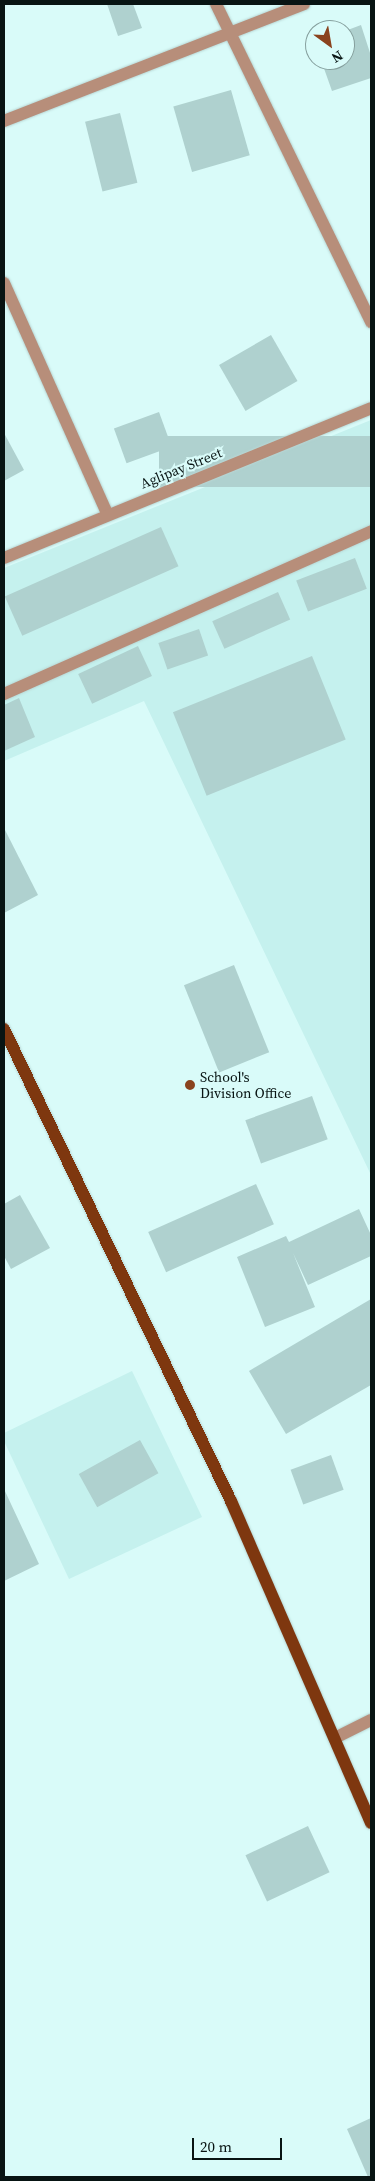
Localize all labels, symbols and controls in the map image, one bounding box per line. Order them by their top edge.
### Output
north arrow [305,20,355,70]
text: N [328,46,347,68]
street label: Aglipay Street [138,444,224,492]
place label: School's Division Office [200,1069,291,1102]
marker: School's Division Office [184,1079,196,1091]
scale bar [195,2128,285,2160]
text: 20 m [200,2136,232,2157]

